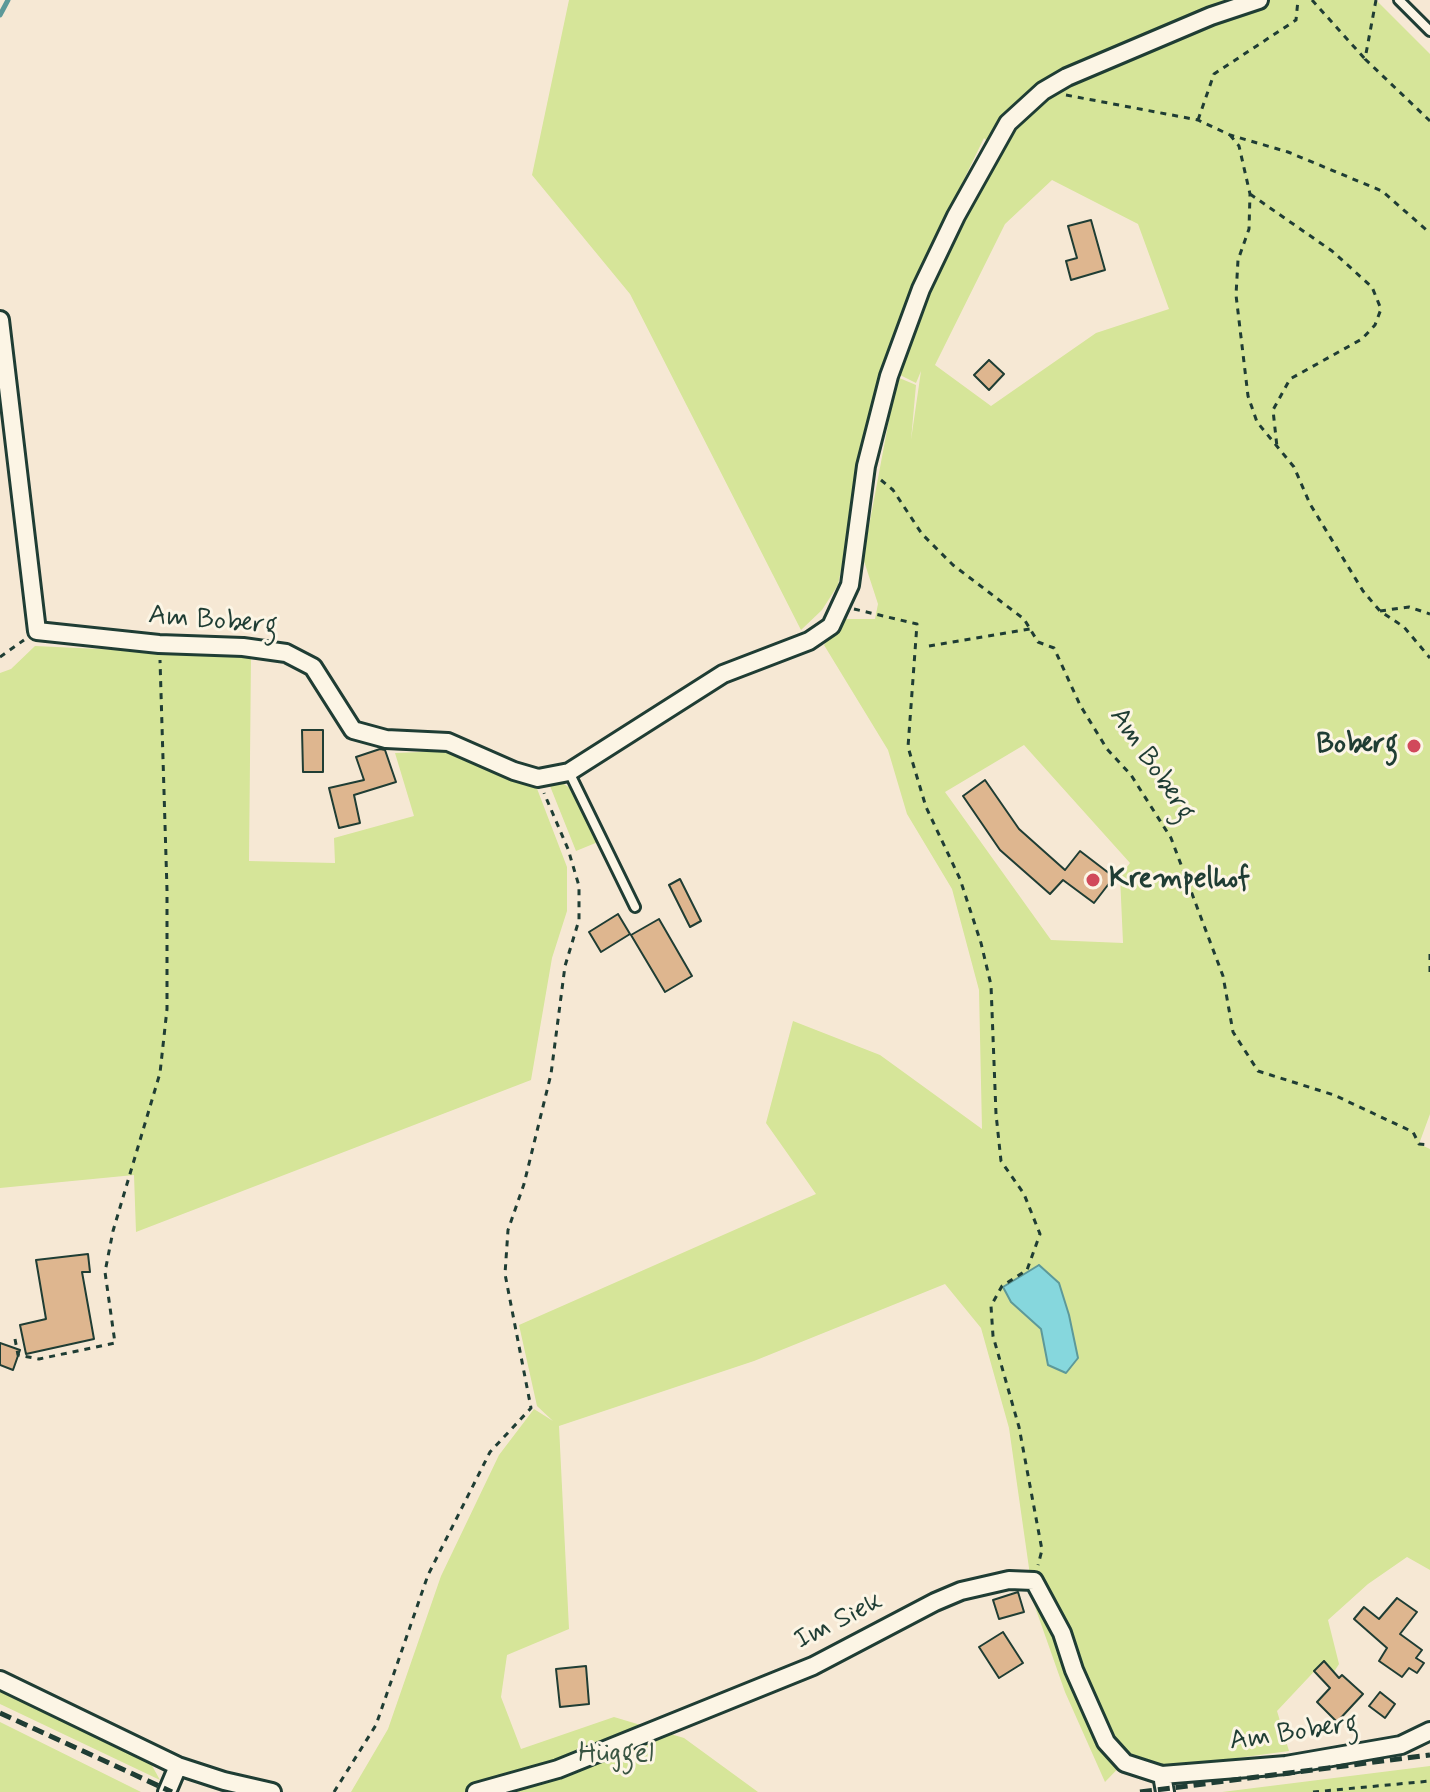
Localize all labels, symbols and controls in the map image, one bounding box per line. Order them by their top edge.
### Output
street label: Am Boberg [147,600,279,644]
street label: Am Boberg [1101,702,1201,828]
place label: Boberg [1316,729,1398,763]
marker: Boberg [1405,737,1423,755]
place label: Krempelhof [1109,863,1250,897]
marker: Krempelhof [1084,871,1102,889]
street label: Im Siek [789,1585,889,1659]
street label: Am Boberg [1227,1708,1361,1760]
park label: Hüggel [578,1738,654,1772]

